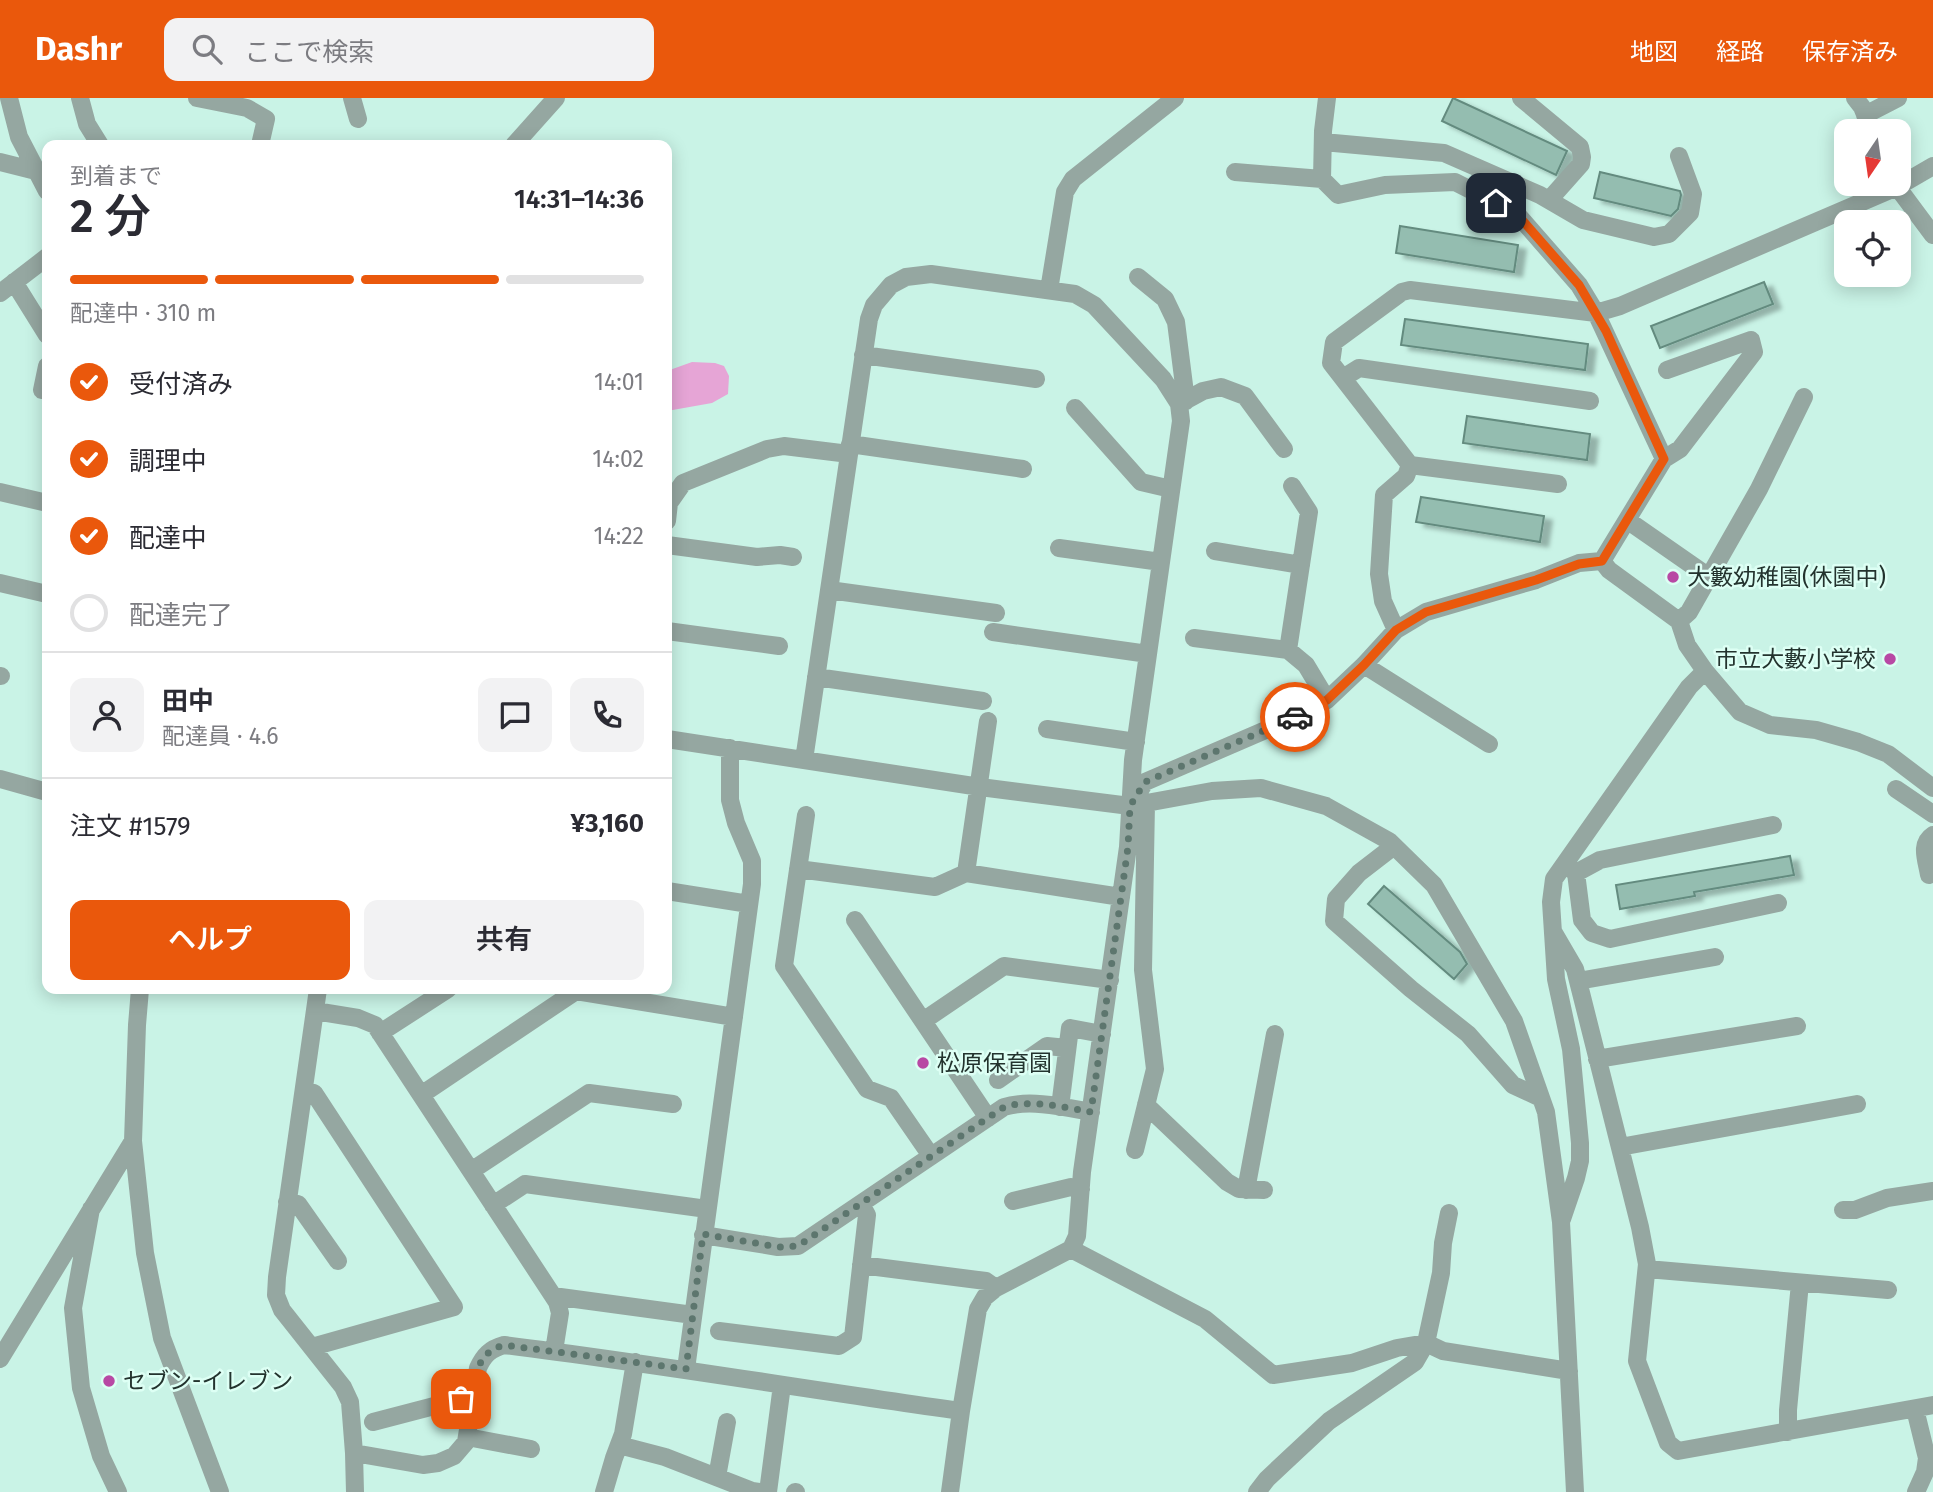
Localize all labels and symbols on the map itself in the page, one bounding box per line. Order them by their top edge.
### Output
north arrow [1834,119,1911,196]
pin [1466,173,1526,233]
place label: 大籔幼稚園(休園中) [1687,563,1886,591]
marker: 大籔幼稚園(休園中) [1665,569,1681,585]
place label: 市立大藪小学校 [1715,645,1876,673]
marker: 市立大藪小学校 [1882,651,1898,667]
courier [1260,682,1330,752]
place label: 松原保育園 [937,1049,1052,1077]
marker: 松原保育園 [915,1055,931,1071]
place label: セブン-イレブン [123,1367,293,1395]
pin [431,1369,491,1429]
marker: セブン-イレブン [101,1373,117,1389]

